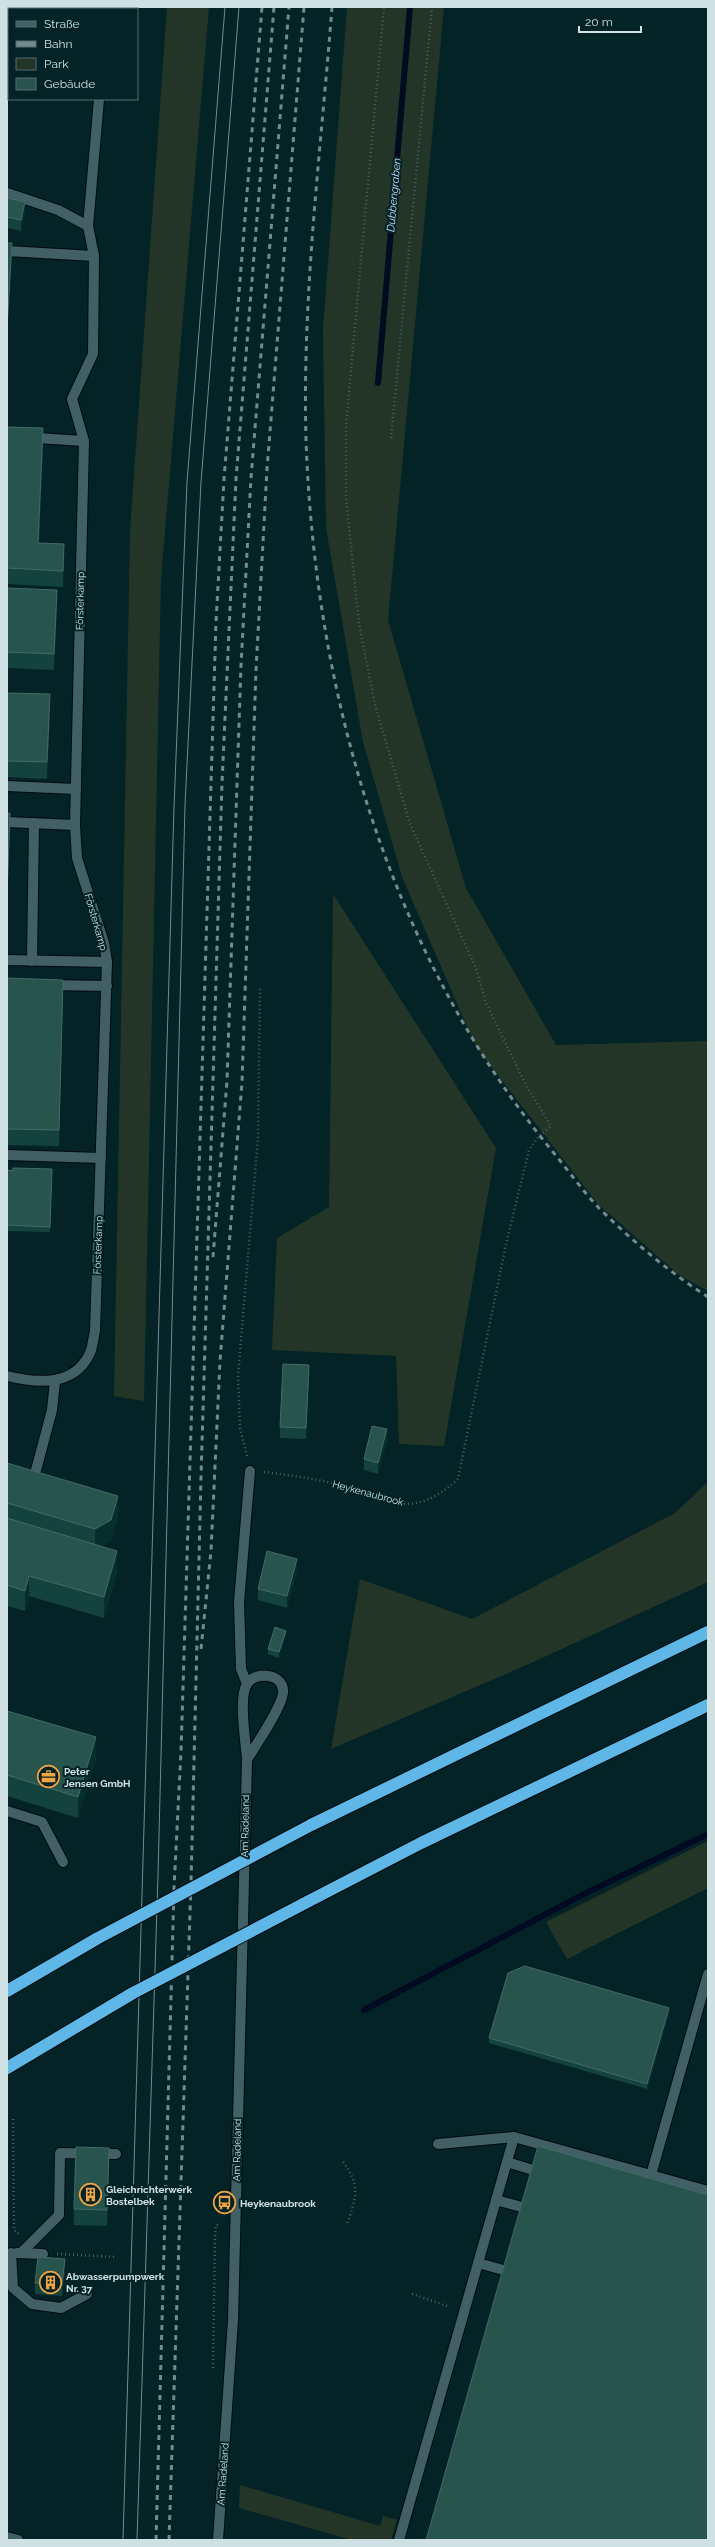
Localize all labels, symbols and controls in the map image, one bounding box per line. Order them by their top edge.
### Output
legend [8,8,138,100]
scale bar [579,8,641,34]
text: 20 m [585,15,613,29]
text: Straße [44,17,80,31]
text: Bahn [44,37,73,51]
text: Park [44,57,69,71]
text: Gebäude [44,77,95,91]
water label: Dubbengraben [384,157,404,233]
street label: Försterkamp [74,572,86,630]
street label: Försterkamp [83,892,109,952]
street label: Försterkamp [91,1216,105,1274]
street label: Heykenaubrook [331,1478,405,1508]
office icon: Peter Jensen GmbH [36,1764,62,1790]
place label: Peter Jensen GmbH [64,1766,130,1789]
street label: Am Radeland [239,1795,251,1857]
street label: Am Radeland [231,2119,243,2181]
building icon: Gleichrichterwerk Bostelbek [78,2182,104,2208]
place label: Gleichrichterwerk Bostelbek [106,2184,192,2207]
bus stop icon: Heykenaubrook [212,2190,238,2216]
place label: Heykenaubrook [240,2198,316,2209]
building icon: Abwasserpumpwerk Nr. 37 [37,2269,63,2295]
place label: Abwasserpumpwerk Nr. 37 [66,2271,165,2294]
street label: Am Radeland [215,2442,231,2506]

